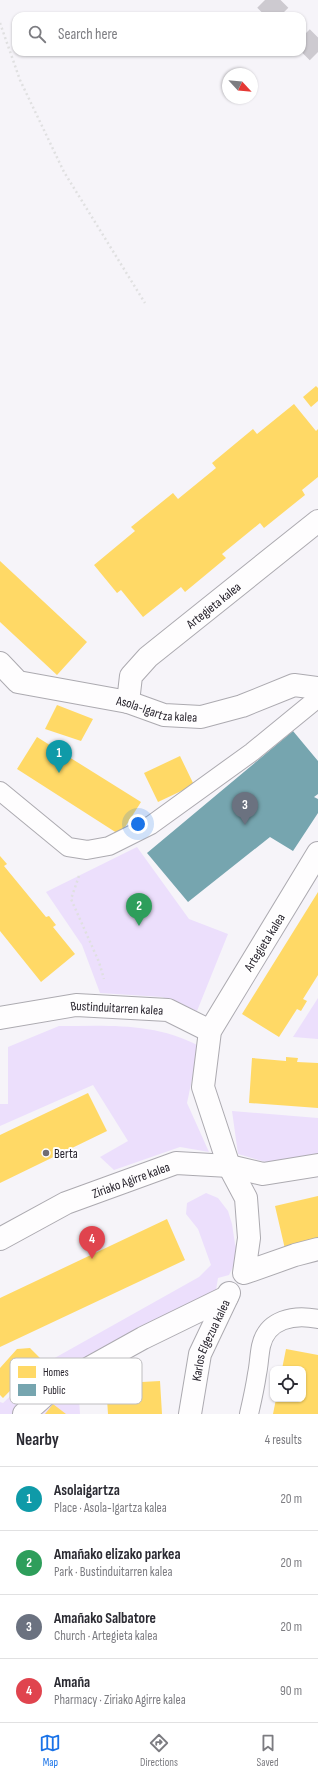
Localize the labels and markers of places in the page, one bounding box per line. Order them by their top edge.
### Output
pin: 1 [46,740,72,773]
pin: 3 [232,792,258,825]
pin: 2 [126,893,152,926]
place label: Berta [54,1146,78,1162]
marker: Berta [41,1148,51,1158]
pin: 4 [79,1226,105,1259]

